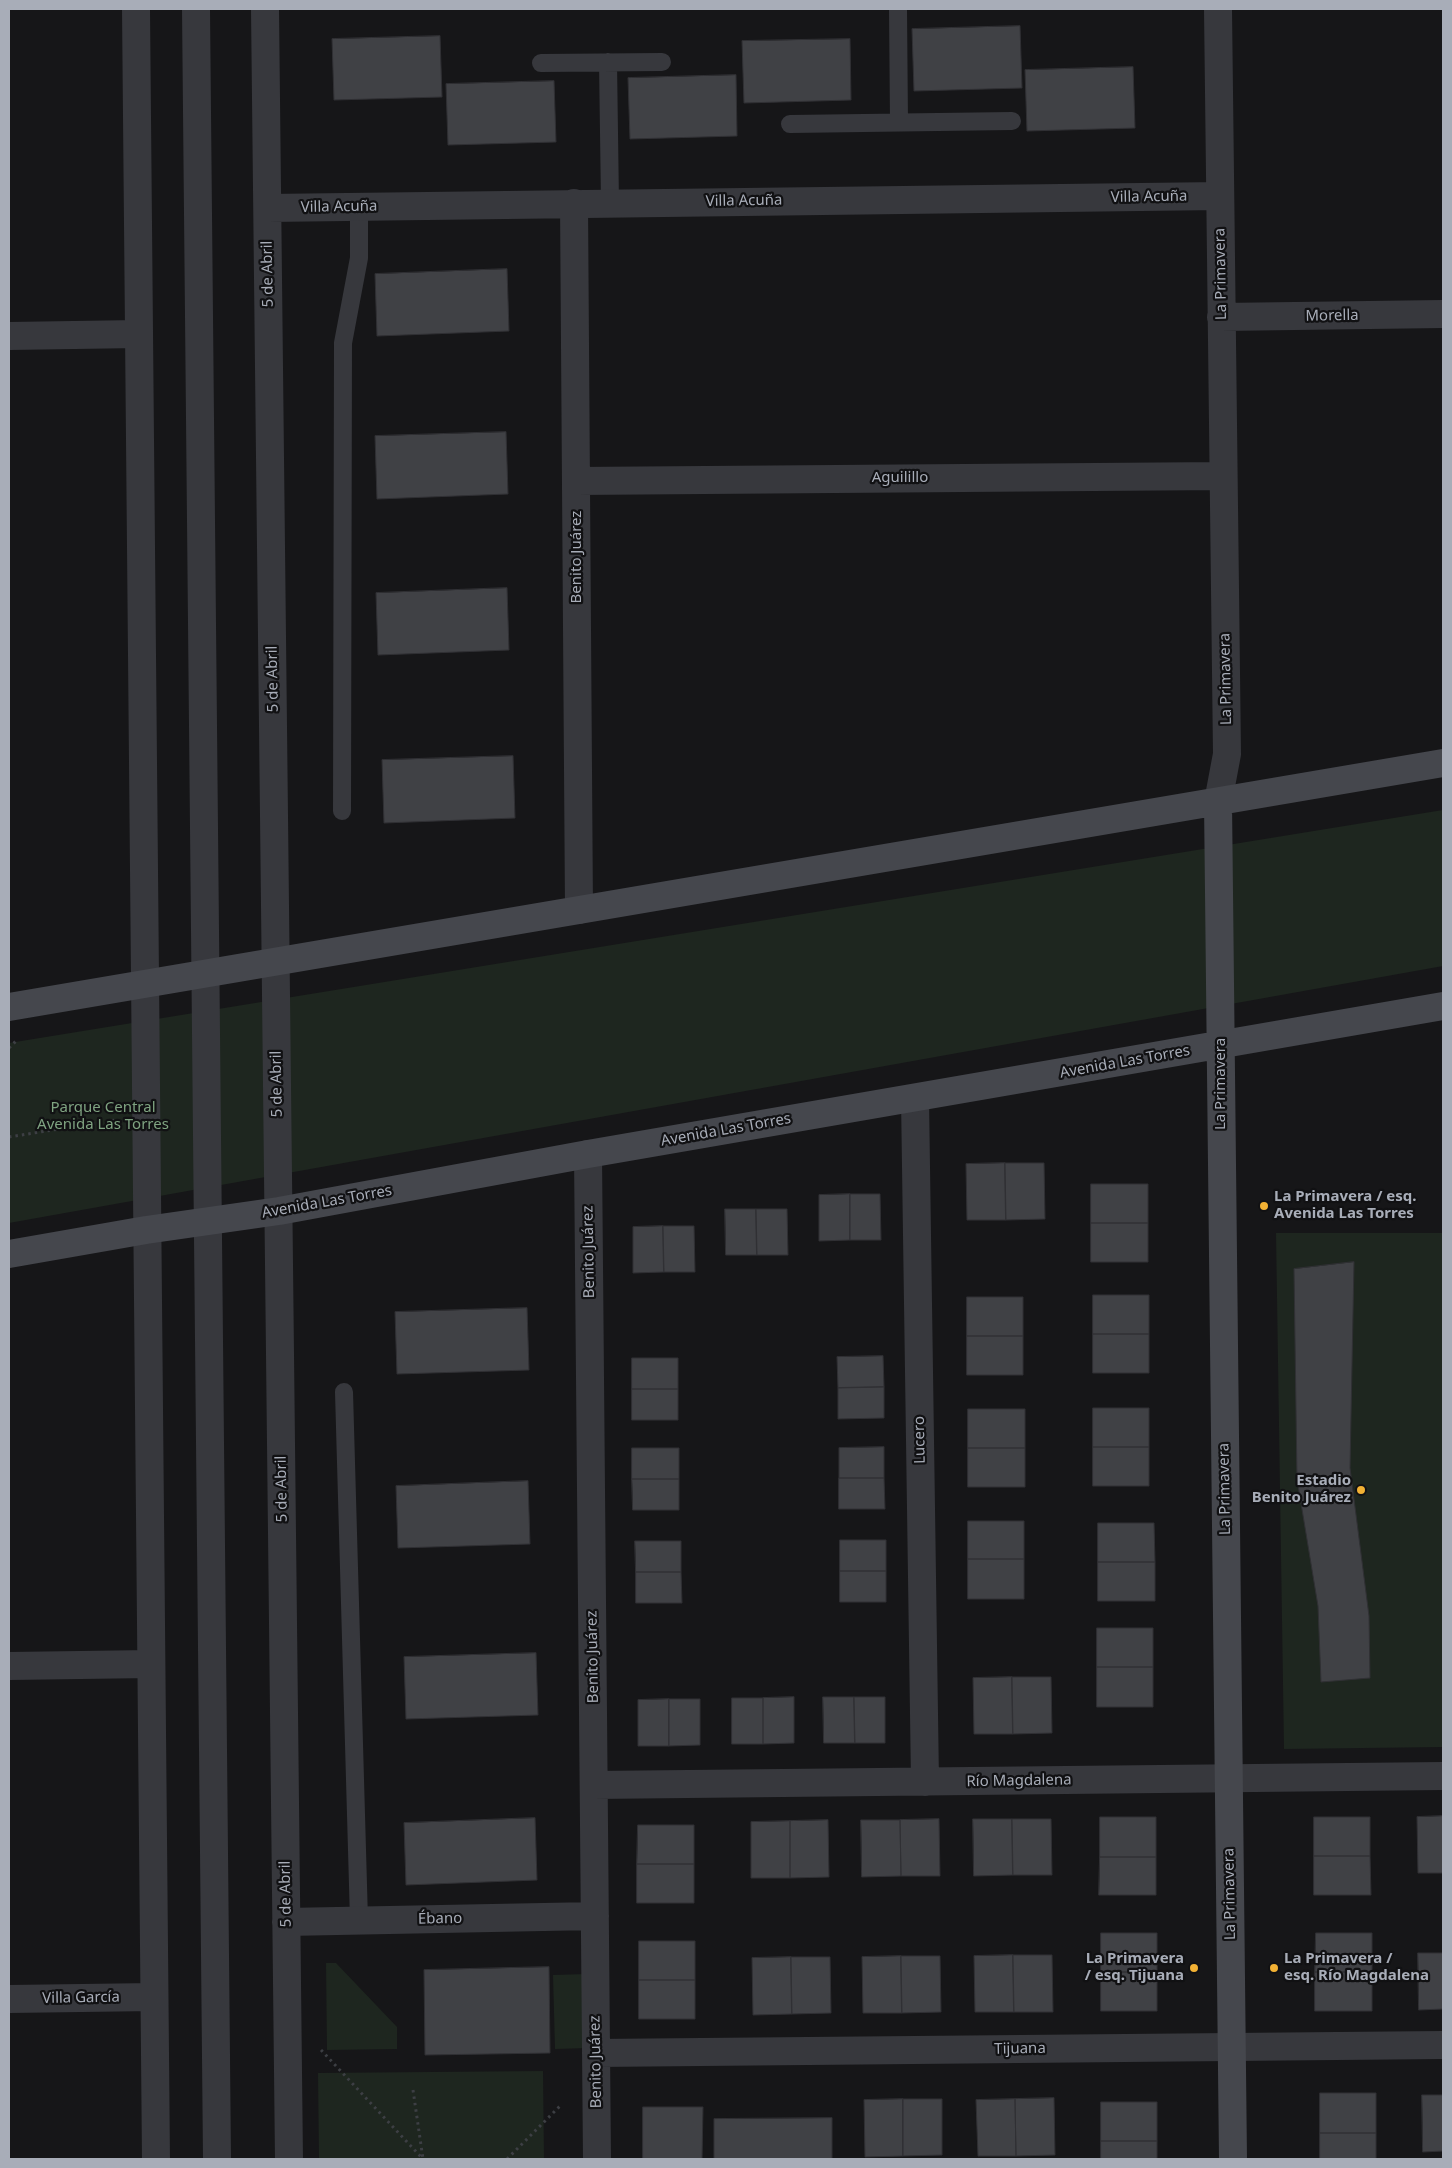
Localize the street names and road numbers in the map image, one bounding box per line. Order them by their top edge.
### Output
street label: Villa Acuña [1111,187,1187,207]
street label: Villa Acuña [706,191,782,211]
street label: Villa Acuña [301,197,377,217]
street label: La Primavera [1211,228,1231,320]
street label: 5 de Abril [258,240,278,308]
street label: Morella [1305,307,1359,325]
street label: Aguilillo [872,469,928,487]
street label: Benito Juárez [568,511,586,603]
street label: La Primavera [1216,633,1236,725]
street label: 5 de Abril [263,645,283,713]
street label: La Primavera [1212,1038,1230,1130]
street label: Avenida Las Torres [1059,1042,1191,1082]
street label: 5 de Abril [267,1050,287,1118]
street label: Avenida Las Torres [660,1110,792,1150]
street label: Avenida Las Torres [261,1182,393,1222]
street label: Benito Juárez [579,1205,599,1299]
street label: Lucero [911,1416,929,1464]
street label: La Primavera [1215,1443,1235,1535]
street label: 5 de Abril [272,1455,292,1523]
street label: Benito Juárez [583,1610,603,1704]
street label: Río Magdalena [966,1771,1072,1791]
street label: La Primavera [1220,1848,1240,1940]
street label: 5 de Abril [276,1860,296,1928]
street label: Ébano [418,1910,462,1928]
street label: Villa García [42,1988,120,2008]
street label: Benito Juárez [586,2015,606,2109]
street label: Tijuana [994,2040,1046,2058]

